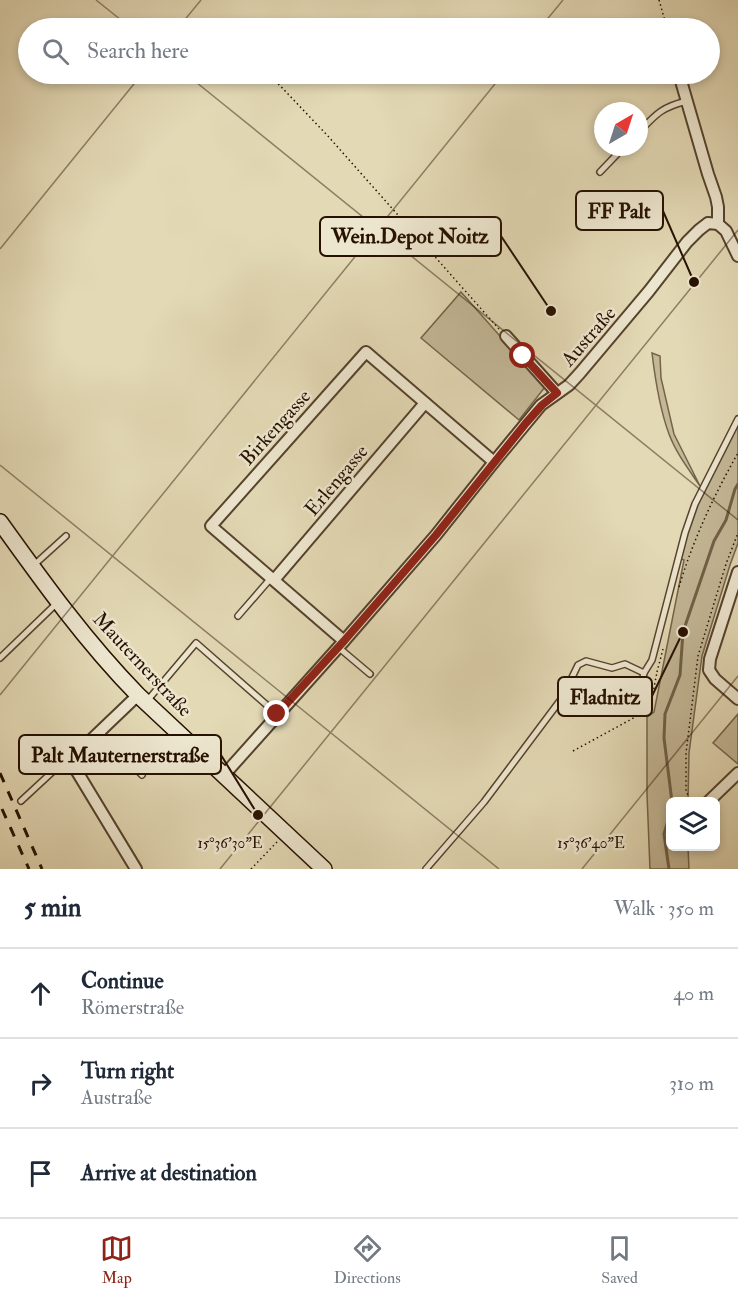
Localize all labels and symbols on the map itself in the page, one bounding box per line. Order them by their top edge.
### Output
north arrow [594,102,648,156]
callout: FF Palt [576,191,663,230]
text: FF Palt [587,198,651,225]
callout: Wein.Depot Noitz [320,217,501,256]
text: Wein.Depot Noitz [330,223,490,250]
street label: Austraße [555,301,621,372]
route start [509,342,535,368]
street label: Birkengasse [235,384,316,471]
street label: Erlengasse [299,439,373,521]
street label: Mauternerstraße [88,607,198,722]
callout: Fladnitz [558,677,652,716]
text: Fladnitz [570,684,641,711]
route end [263,700,289,726]
callout: Palt Mauternerstraße [19,735,221,774]
text: Palt Mauternerstraße [31,742,209,769]
text: 15°36'30"E [197,834,263,853]
text: 15°36'40"E [557,834,625,853]

